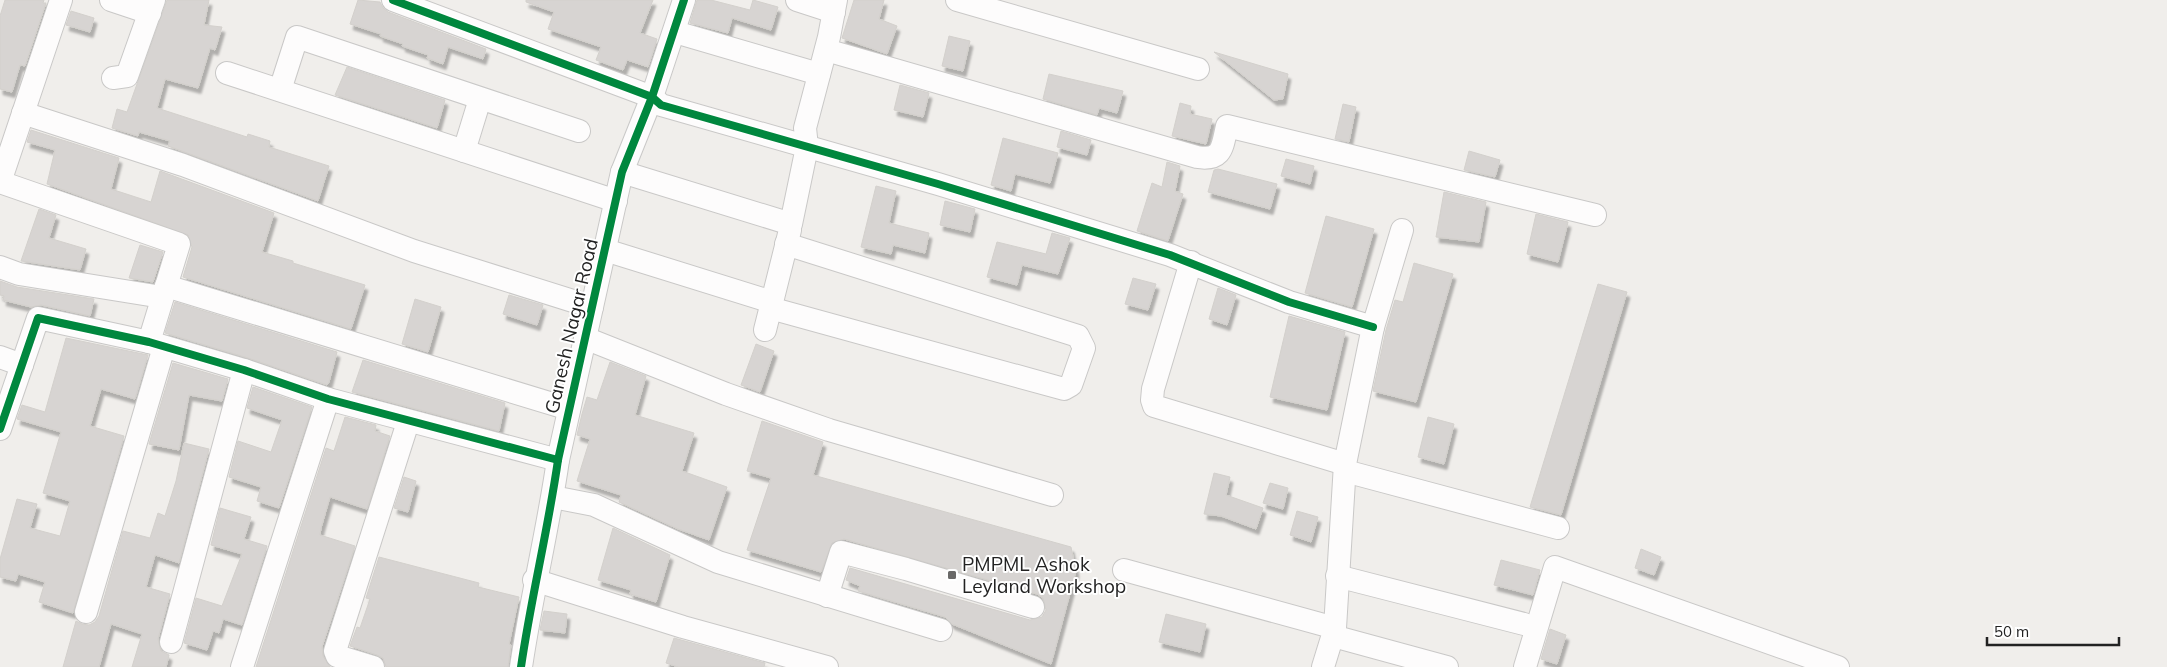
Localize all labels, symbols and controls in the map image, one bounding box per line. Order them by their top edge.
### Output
street label: Ganesh Nagar Road [539,236,603,416]
place label: PMPML Ashok Leyland Workshop [962,552,1126,598]
marker: PMPML Ashok Leyland Workshop [946,569,958,581]
scale bar [1987,614,2120,646]
text: 50 m [1994,622,2029,641]

